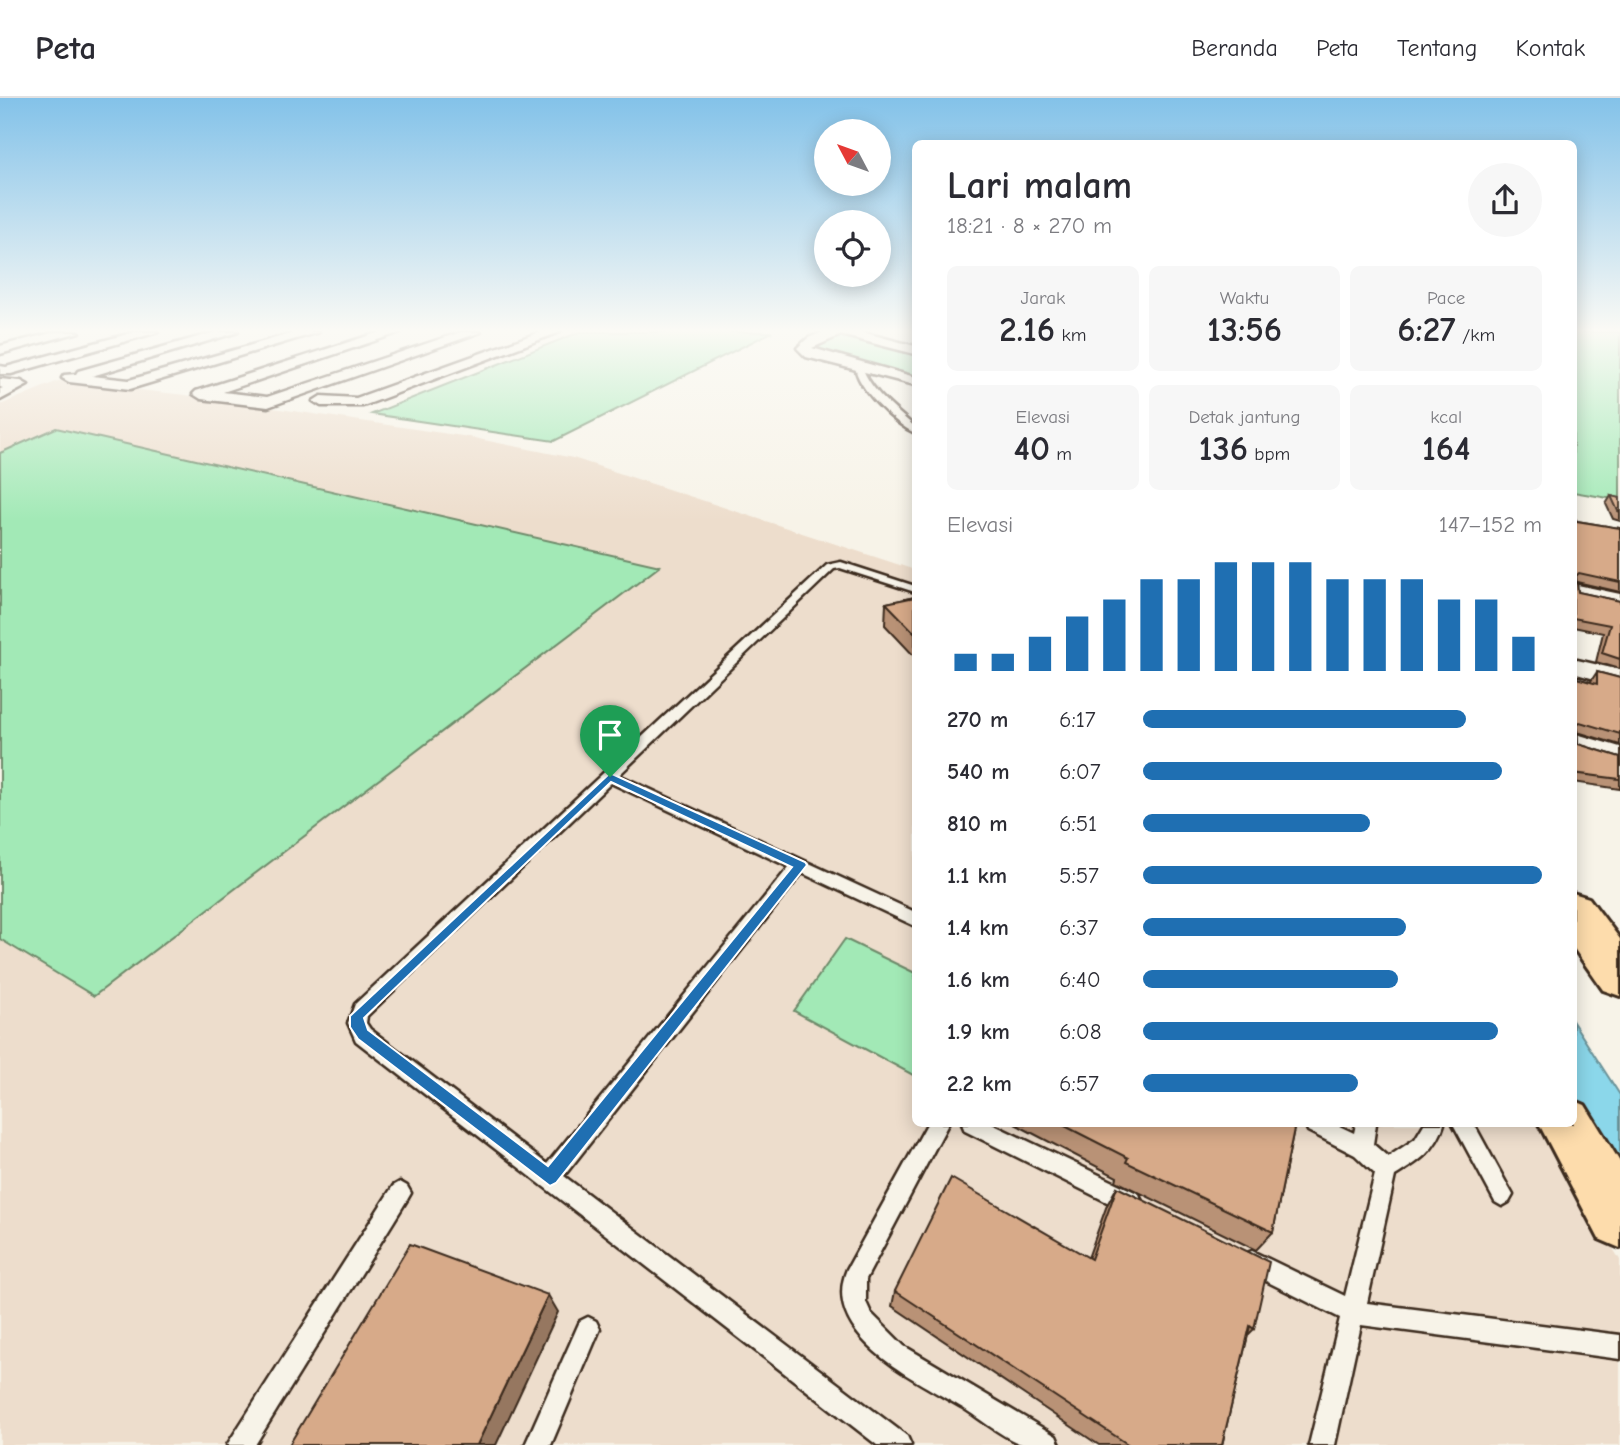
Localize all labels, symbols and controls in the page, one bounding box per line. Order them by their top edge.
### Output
text: Peta [35,29,96,67]
text: Beranda [1191,34,1278,62]
text: Peta [1316,34,1359,62]
text: Tentang [1397,34,1477,62]
text: Kontak [1515,34,1585,62]
north arrow [814,119,891,196]
map controls [814,119,891,287]
button: share [1468,163,1542,237]
text: Lari malam [947,164,1132,208]
button: locate [814,210,891,287]
text: 18:21 · 8 × 270 m [947,212,1112,239]
text: Jarak [1020,287,1065,309]
text: Waktu [1220,287,1269,309]
text: Pace [1427,287,1465,309]
text: 2.16 [999,309,1055,350]
text: 13:56 [1207,309,1282,350]
text: 6:27 [1397,309,1456,350]
text: km [1055,324,1086,346]
text: /km [1456,324,1495,346]
text: Elevasi [1015,406,1070,428]
text: Detak jantung [1188,406,1301,428]
text: kcal [1430,406,1462,428]
text: 40 [1014,428,1050,469]
text: 136 [1199,428,1248,469]
text: 164 [1422,428,1470,469]
text: m [1050,443,1072,465]
text: bpm [1248,443,1290,465]
text: Elevasi [947,511,1013,538]
text: 147–152 m [1439,511,1542,538]
pin [580,705,640,777]
text: 270 m [947,706,1008,733]
text: 6:17 [1059,706,1096,733]
icon: arrive [591,716,629,754]
text: 540 m [947,758,1010,785]
text: 6:07 [1059,758,1101,785]
text: 810 m [947,810,1007,837]
text: 6:51 [1059,810,1097,837]
text: 1.1 km [947,862,1007,889]
text: 5:57 [1059,862,1099,889]
text: 1.4 km [947,914,1009,941]
text: 6:37 [1059,914,1098,941]
text: 1.6 km [947,966,1010,993]
text: 6:40 [1059,966,1101,993]
text: 1.9 km [947,1018,1010,1045]
text: 6:08 [1059,1018,1101,1045]
text: 2.2 km [947,1070,1012,1097]
text: 6:57 [1059,1070,1099,1097]

